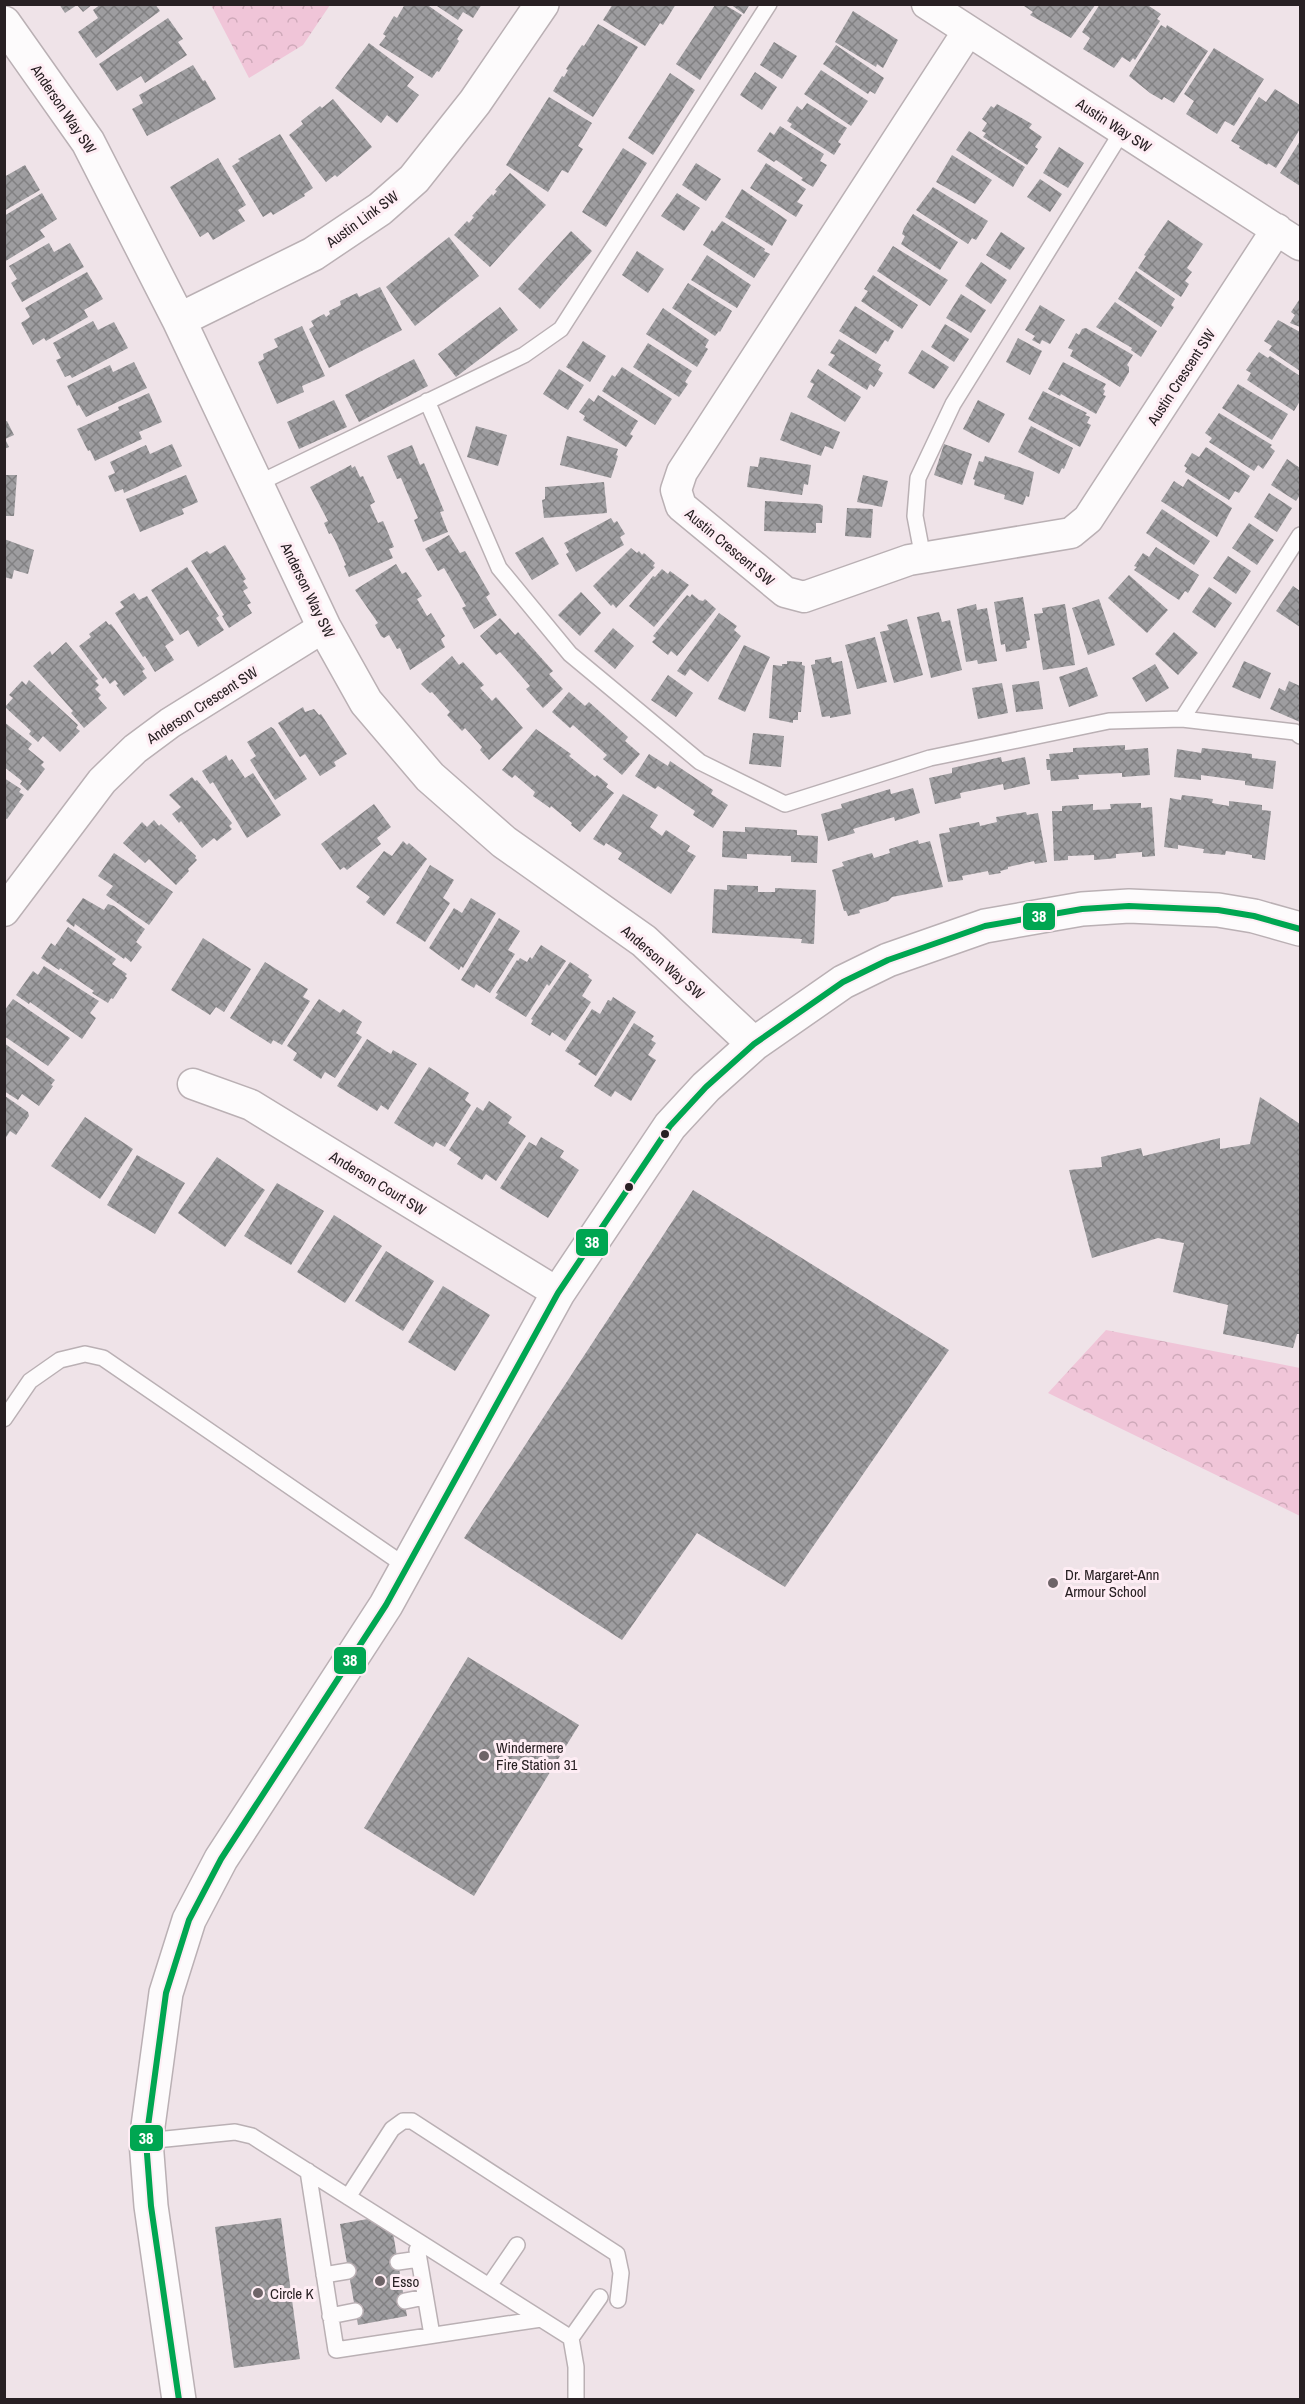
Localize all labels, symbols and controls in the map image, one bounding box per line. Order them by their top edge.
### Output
street label: Anderson Way SW [26,59,102,158]
street label: Austin Way SW [1072,92,1156,157]
street label: Austin Link SW [321,185,403,253]
street label: Austin Crescent SW [1141,325,1220,430]
street label: Austin Crescent SW [680,503,779,591]
street label: Anderson Way SW [275,538,340,641]
street label: Anderson Crescent SW [142,661,262,749]
line badge: 38 [1022,902,1056,931]
text: 38 [1032,905,1046,927]
street label: Anderson Way SW [616,919,709,1004]
unlabelled marker [659,1128,671,1140]
street label: Anderson Court SW [325,1145,431,1220]
unlabelled marker [623,1181,635,1193]
line badge: 38 [575,1228,609,1257]
text: 38 [585,1231,599,1253]
place label: Dr. Margaret-Ann Armour School [1064,1564,1159,1602]
marker: Dr. Margaret-Ann Armour School [1046,1576,1060,1590]
line badge: 38 [333,1646,367,1675]
text: 38 [343,1649,357,1671]
place label: Windermere Fire Station 31 [496,1737,578,1775]
marker: Windermere Fire Station 31 [477,1749,491,1763]
line badge: 38 [129,2124,164,2152]
text: 38 [139,2127,153,2149]
place label: Esso [392,2271,420,2292]
marker: Esso [373,2274,387,2288]
place label: Circle K [270,2283,315,2304]
marker: Circle K [251,2286,265,2300]

